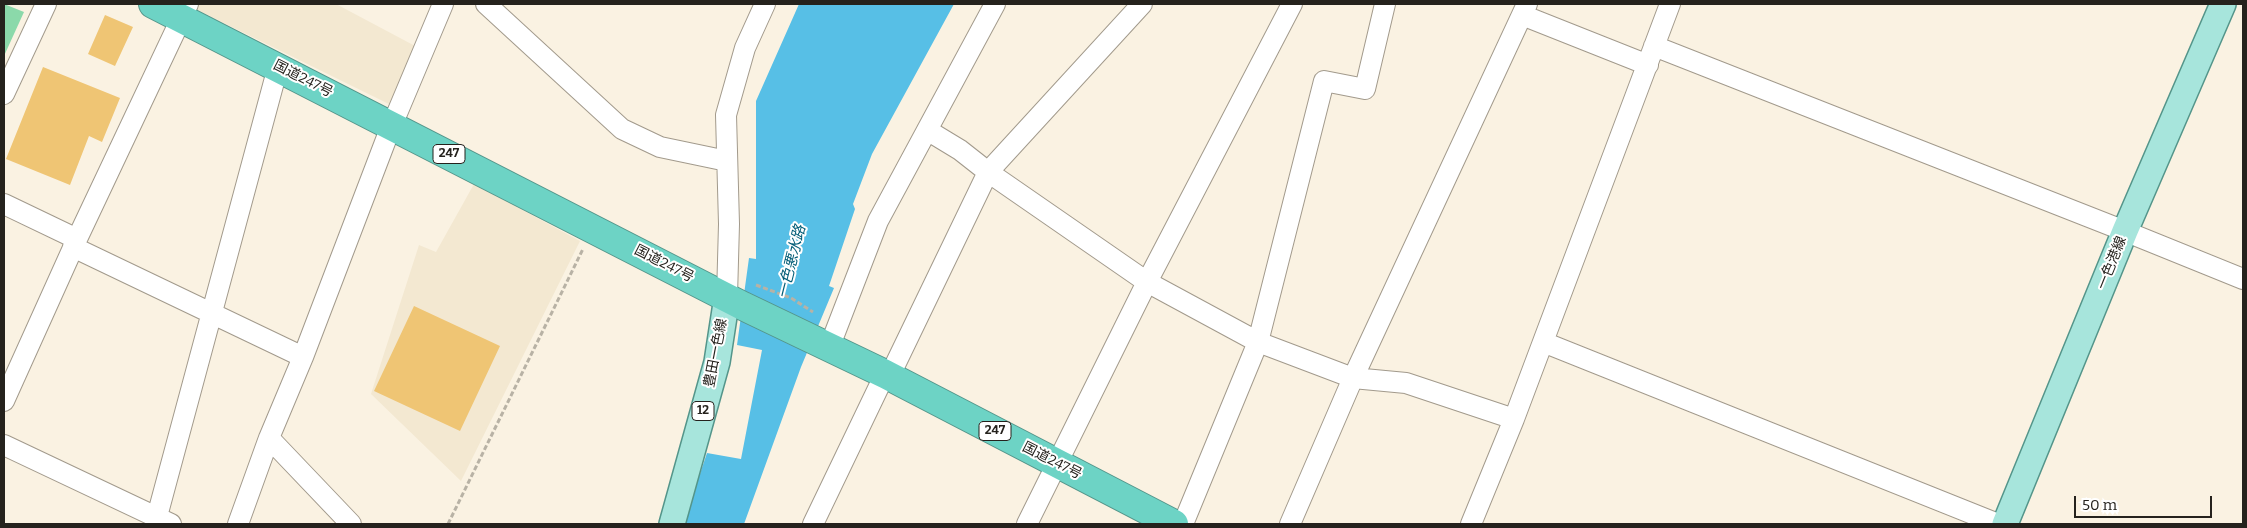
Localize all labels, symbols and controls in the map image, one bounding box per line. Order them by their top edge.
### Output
street label: 国道247号 [270,57,336,101]
road number: 247 [433,144,465,164]
water label: 一色悪水路 [774,223,810,301]
street label: 一色港線 [2094,234,2130,292]
street label: 国道247号 [631,242,697,286]
street label: 豊田一色線 [701,317,731,389]
road number: 12 [692,402,714,421]
road number: 247 [979,422,1011,441]
street label: 国道247号 [1019,439,1085,483]
scale bar [2077,486,2214,518]
text: 50 m [2082,496,2117,514]

